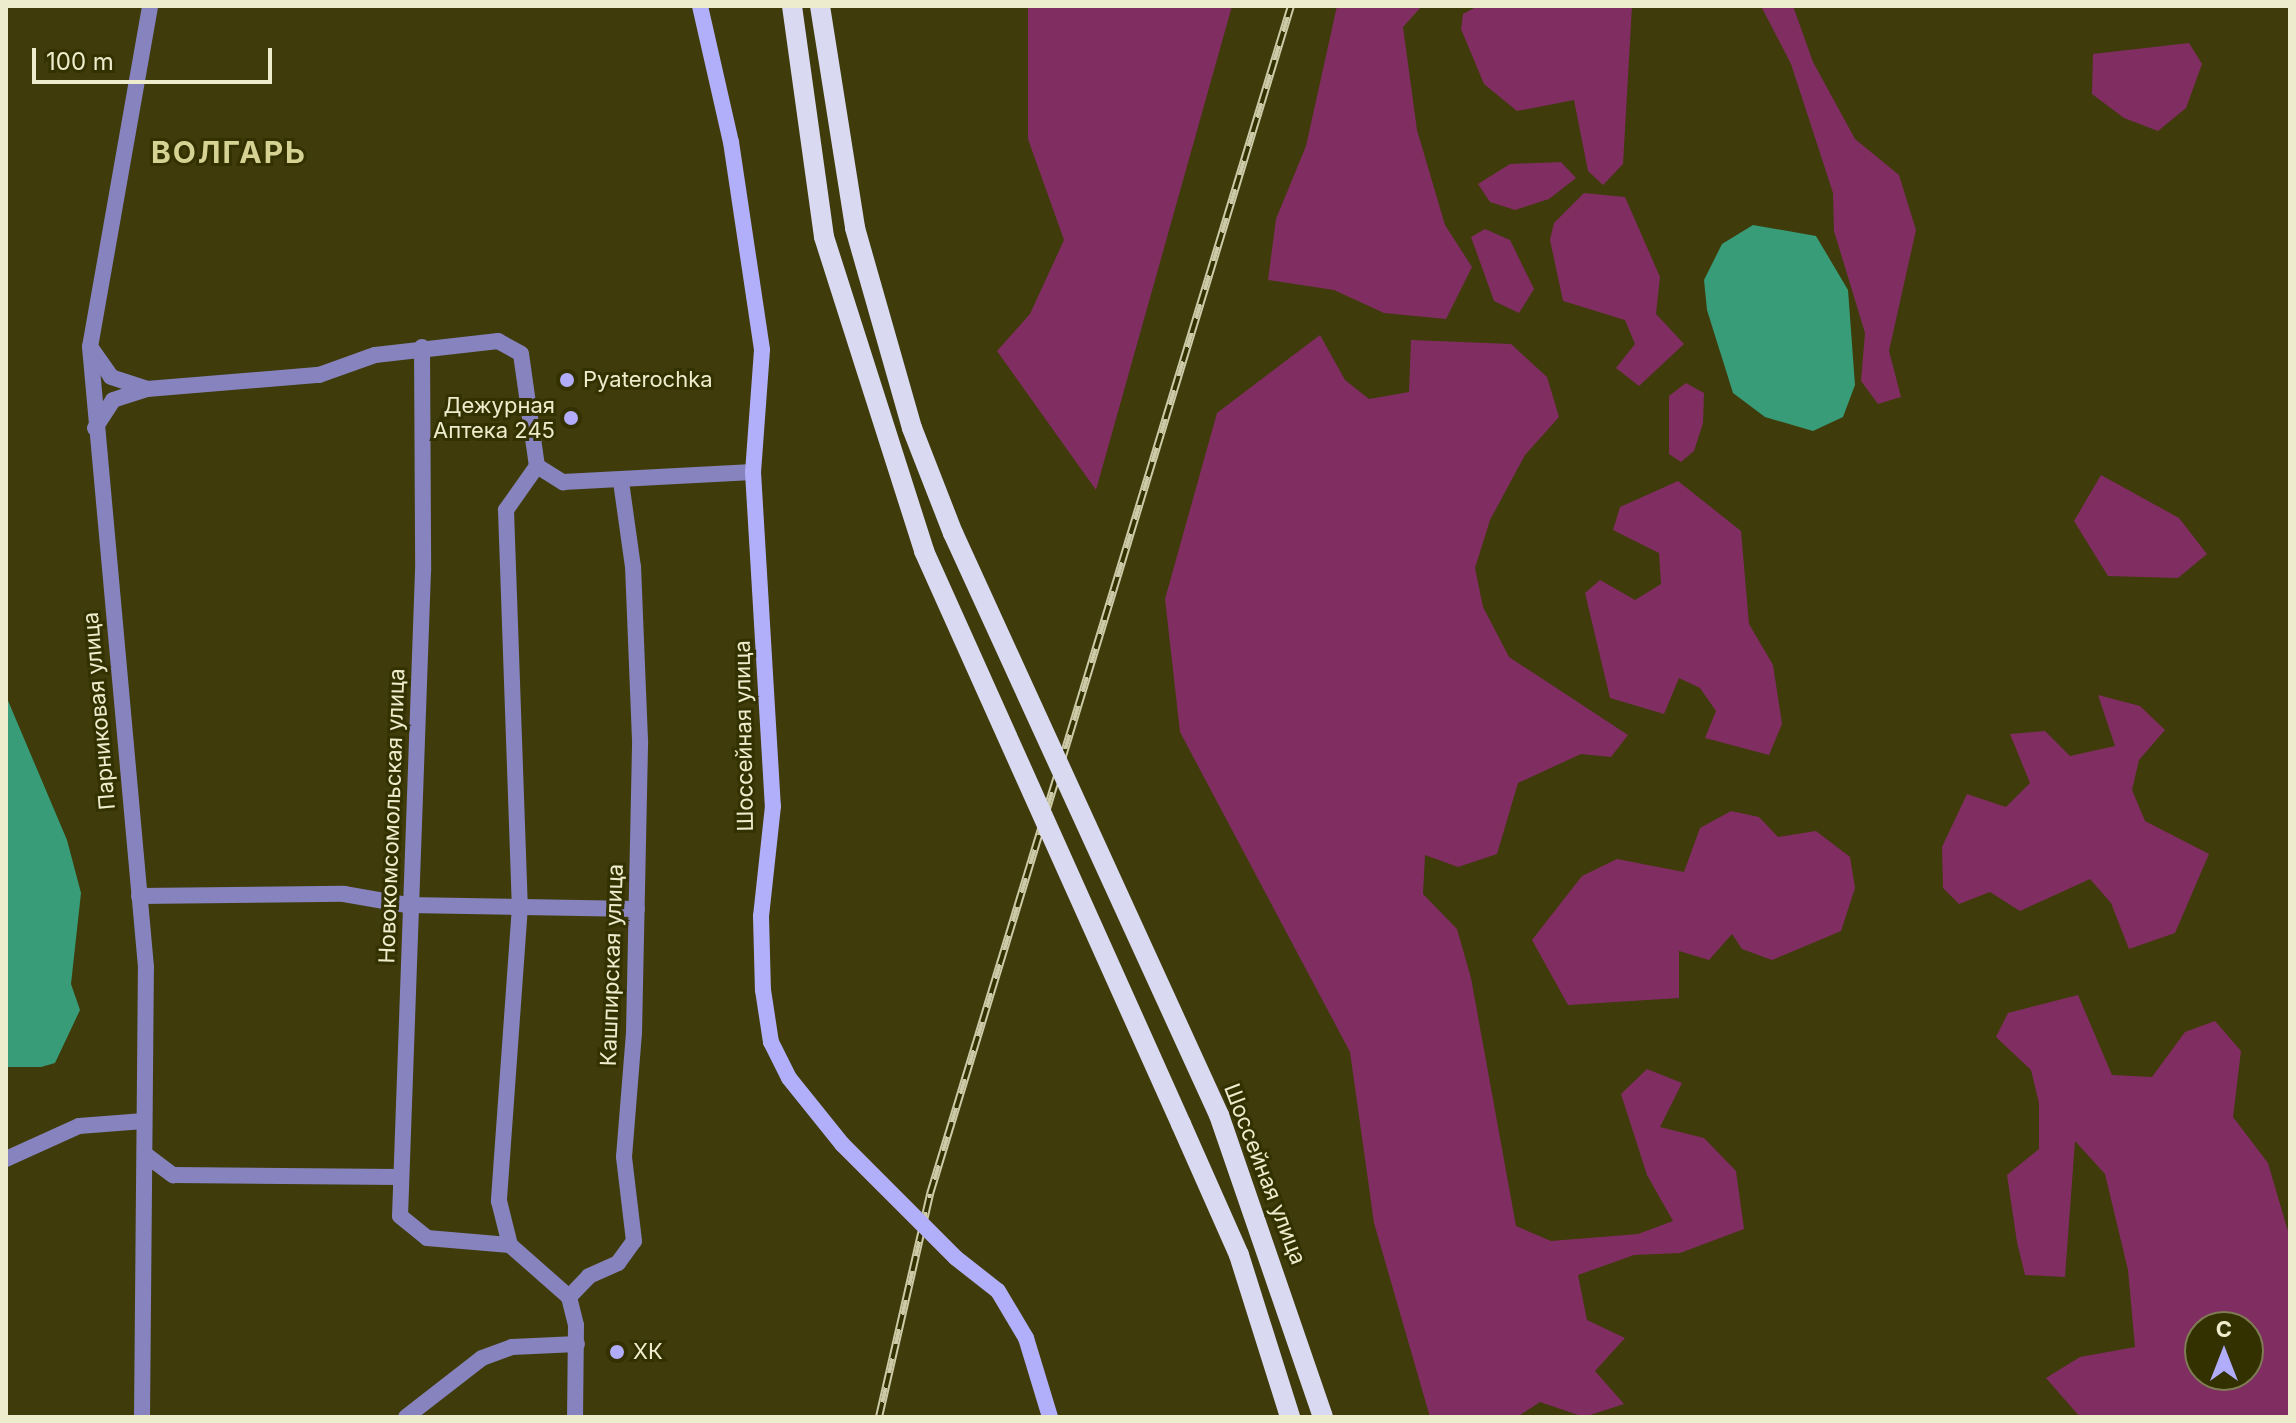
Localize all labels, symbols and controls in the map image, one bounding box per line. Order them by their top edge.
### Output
scale bar [36,32,276,82]
text: 100 m [46,47,114,76]
district label: ВОЛГАРЬ [151,134,307,170]
place label: Pyaterochka [583,367,713,393]
marker: Pyaterochka [558,371,576,389]
place label: Дежурная Аптека 245 [433,392,555,444]
marker: Дежурная Аптека 245 [562,409,580,427]
street label: Парниковая улица [77,611,121,811]
street label: Шоссейная улица [729,640,759,832]
street label: Новокомсомольская улица [374,668,410,964]
street label: Кашпирская улица [595,863,629,1067]
street label: Шоссейная улица [1218,1080,1312,1268]
north arrow [2184,1311,2264,1391]
text: С [2216,1316,2232,1342]
place label: ХК [633,1339,663,1365]
marker: ХК [608,1343,626,1361]

